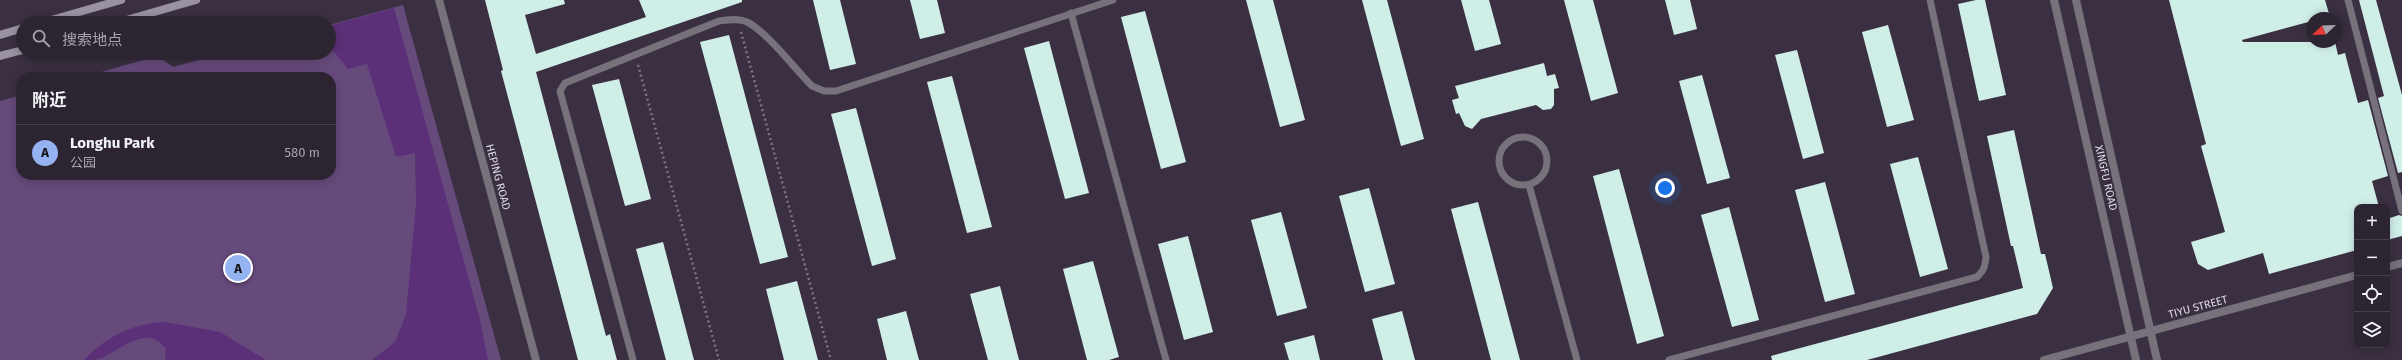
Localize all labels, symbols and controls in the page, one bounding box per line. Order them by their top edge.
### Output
north arrow [2306,12,2342,48]
search box [16,16,336,60]
icon: search [30,27,52,49]
text: 搜索地点 [62,31,122,49]
text: 附近 [32,90,66,111]
text: Longhu Park [70,134,155,152]
street label: HEPING ROAD [483,143,513,211]
street label: XINGFU ROAD [2092,144,2120,212]
text: A [41,145,49,160]
text: 580 m [284,145,320,160]
text: 公园 [70,155,96,170]
your location [1655,178,1675,198]
map controls [2354,204,2390,348]
button: + [2354,204,2390,240]
button: − [2354,240,2390,276]
pin: A [225,253,251,283]
button: locate [2354,276,2390,312]
street label: TIYU STREET [2167,293,2229,321]
button: layers [2354,312,2390,348]

